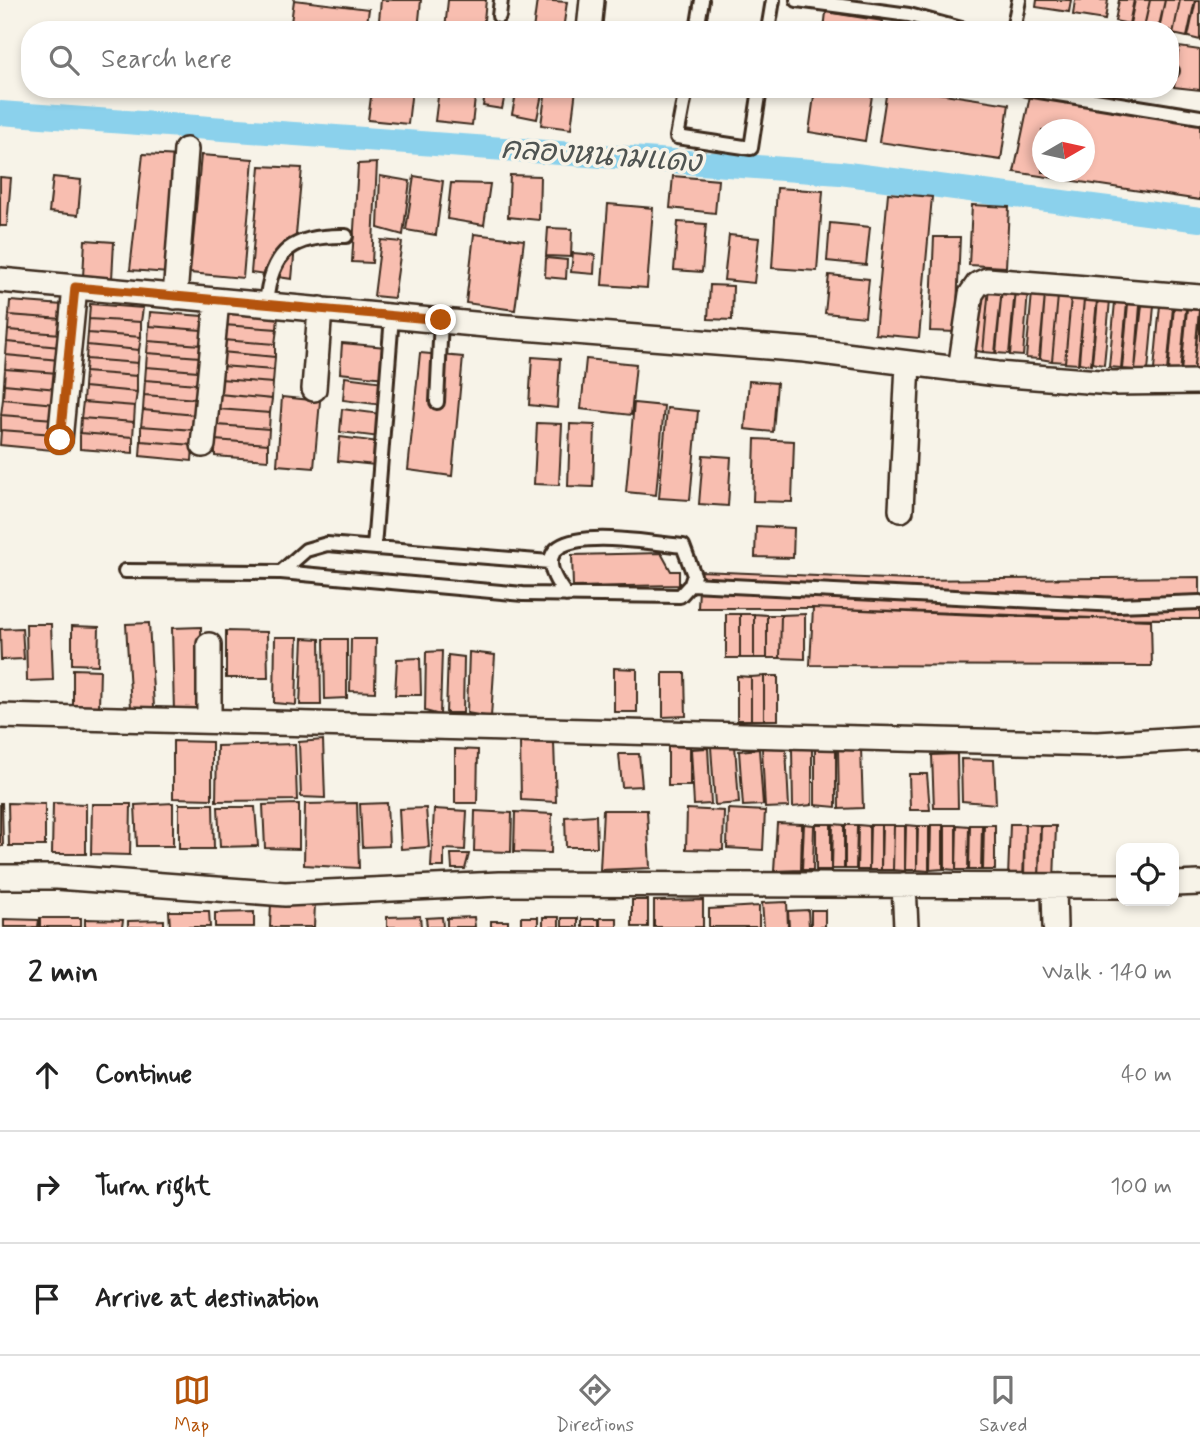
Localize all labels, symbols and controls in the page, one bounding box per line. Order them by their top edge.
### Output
search box [21,21,1179,98]
icon: search [45,41,83,79]
text: Search here [101,43,232,77]
north arrow [1032,119,1095,182]
water label: คลองหนามแดง [500,130,705,183]
route end [425,304,456,335]
route start [44,424,75,455]
map controls [1116,843,1179,906]
button: locate [1116,843,1179,906]
text: 2 min [28,953,98,992]
text: Walk · 140 m [1042,958,1172,988]
icon: ahead [28,1056,66,1094]
text: Continue [95,1058,192,1092]
text: 40 m [1121,1060,1172,1090]
icon: right [28,1168,66,1206]
text: Turn right [95,1170,211,1204]
text: 100 m [1110,1172,1172,1202]
icon: arrive [28,1280,66,1318]
text: Arrive at destination [95,1282,319,1316]
tab: Map [173,1371,211,1438]
tab: Directions [556,1371,634,1438]
tab: Saved [979,1371,1027,1438]

